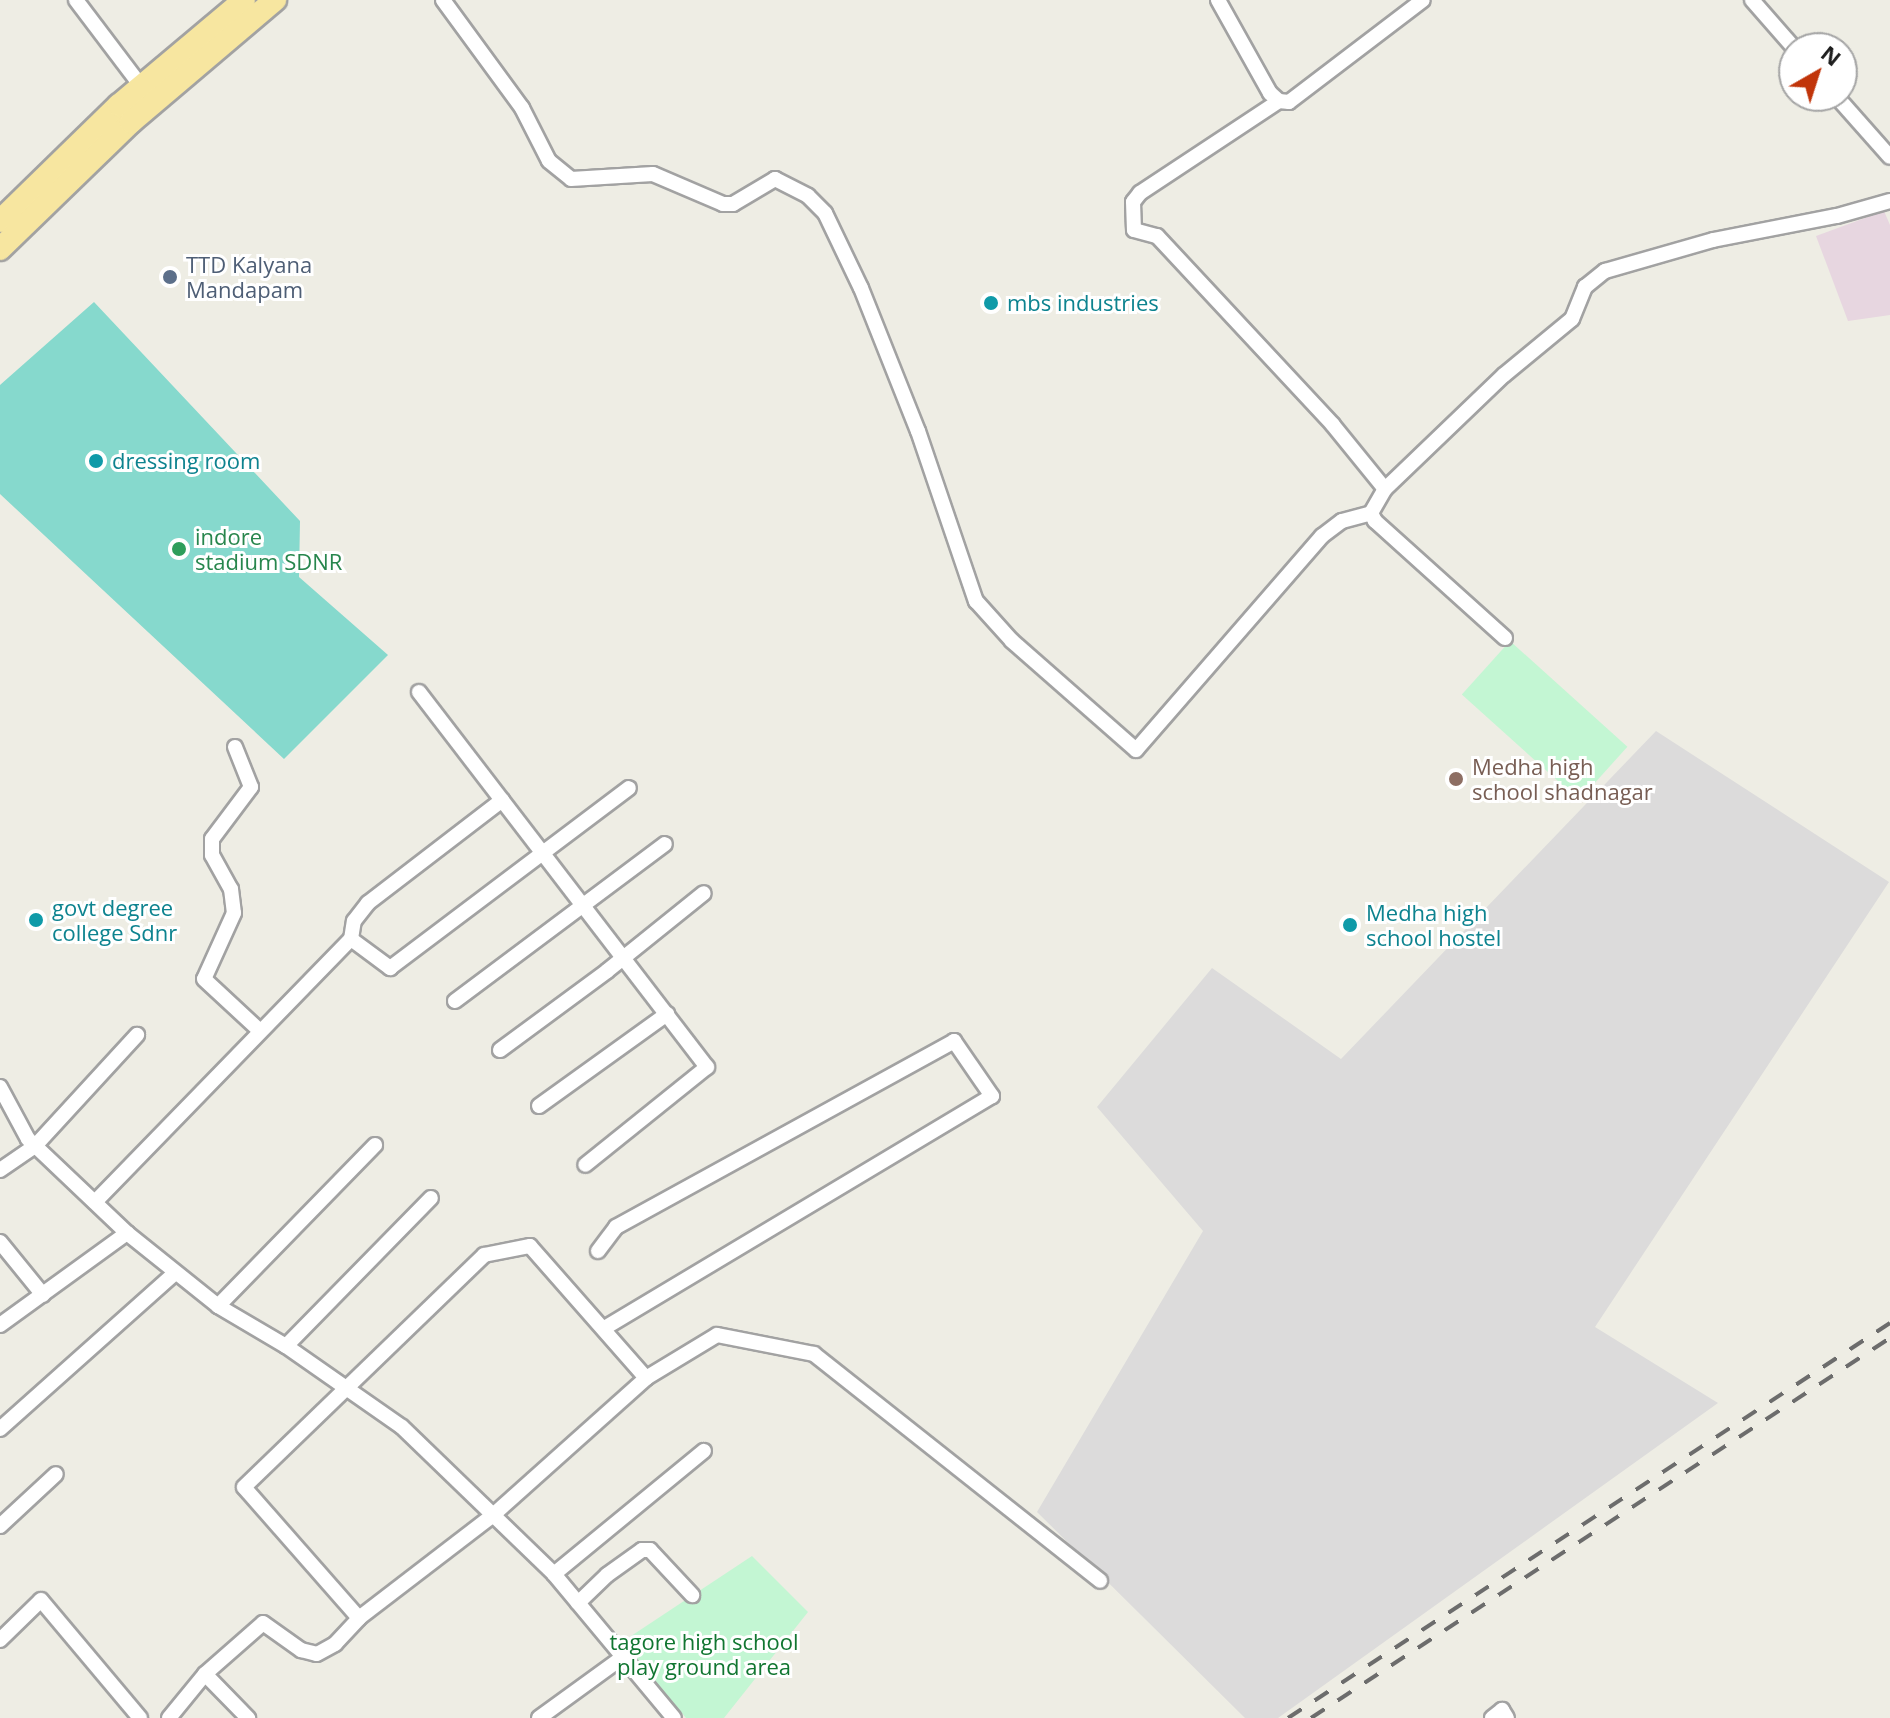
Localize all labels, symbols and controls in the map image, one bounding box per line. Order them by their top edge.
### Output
north arrow [1778,32,1858,112]
text: N [1815,38,1848,72]
place label: TTD Kalyana Mandapam [186,251,312,302]
marker: TTD Kalyana Mandapam [161,268,179,286]
place label: mbs industries [1007,290,1159,316]
marker: mbs industries [982,294,1000,312]
place label: dressing room [112,448,260,474]
marker: dressing room [87,452,105,470]
place label: indore stadium SDNR [195,523,342,574]
marker: indore stadium SDNR [170,540,188,558]
place label: Medha high school shadnagar [1472,753,1653,804]
marker: Medha high school shadnagar [1447,770,1465,788]
place label: govt degree college Sdnr [52,894,177,946]
place label: Medha high school hostel [1366,899,1501,950]
marker: govt degree college Sdnr [27,911,45,929]
marker: Medha high school hostel [1341,916,1359,934]
park label: tagore high school play ground area [609,1628,799,1680]

